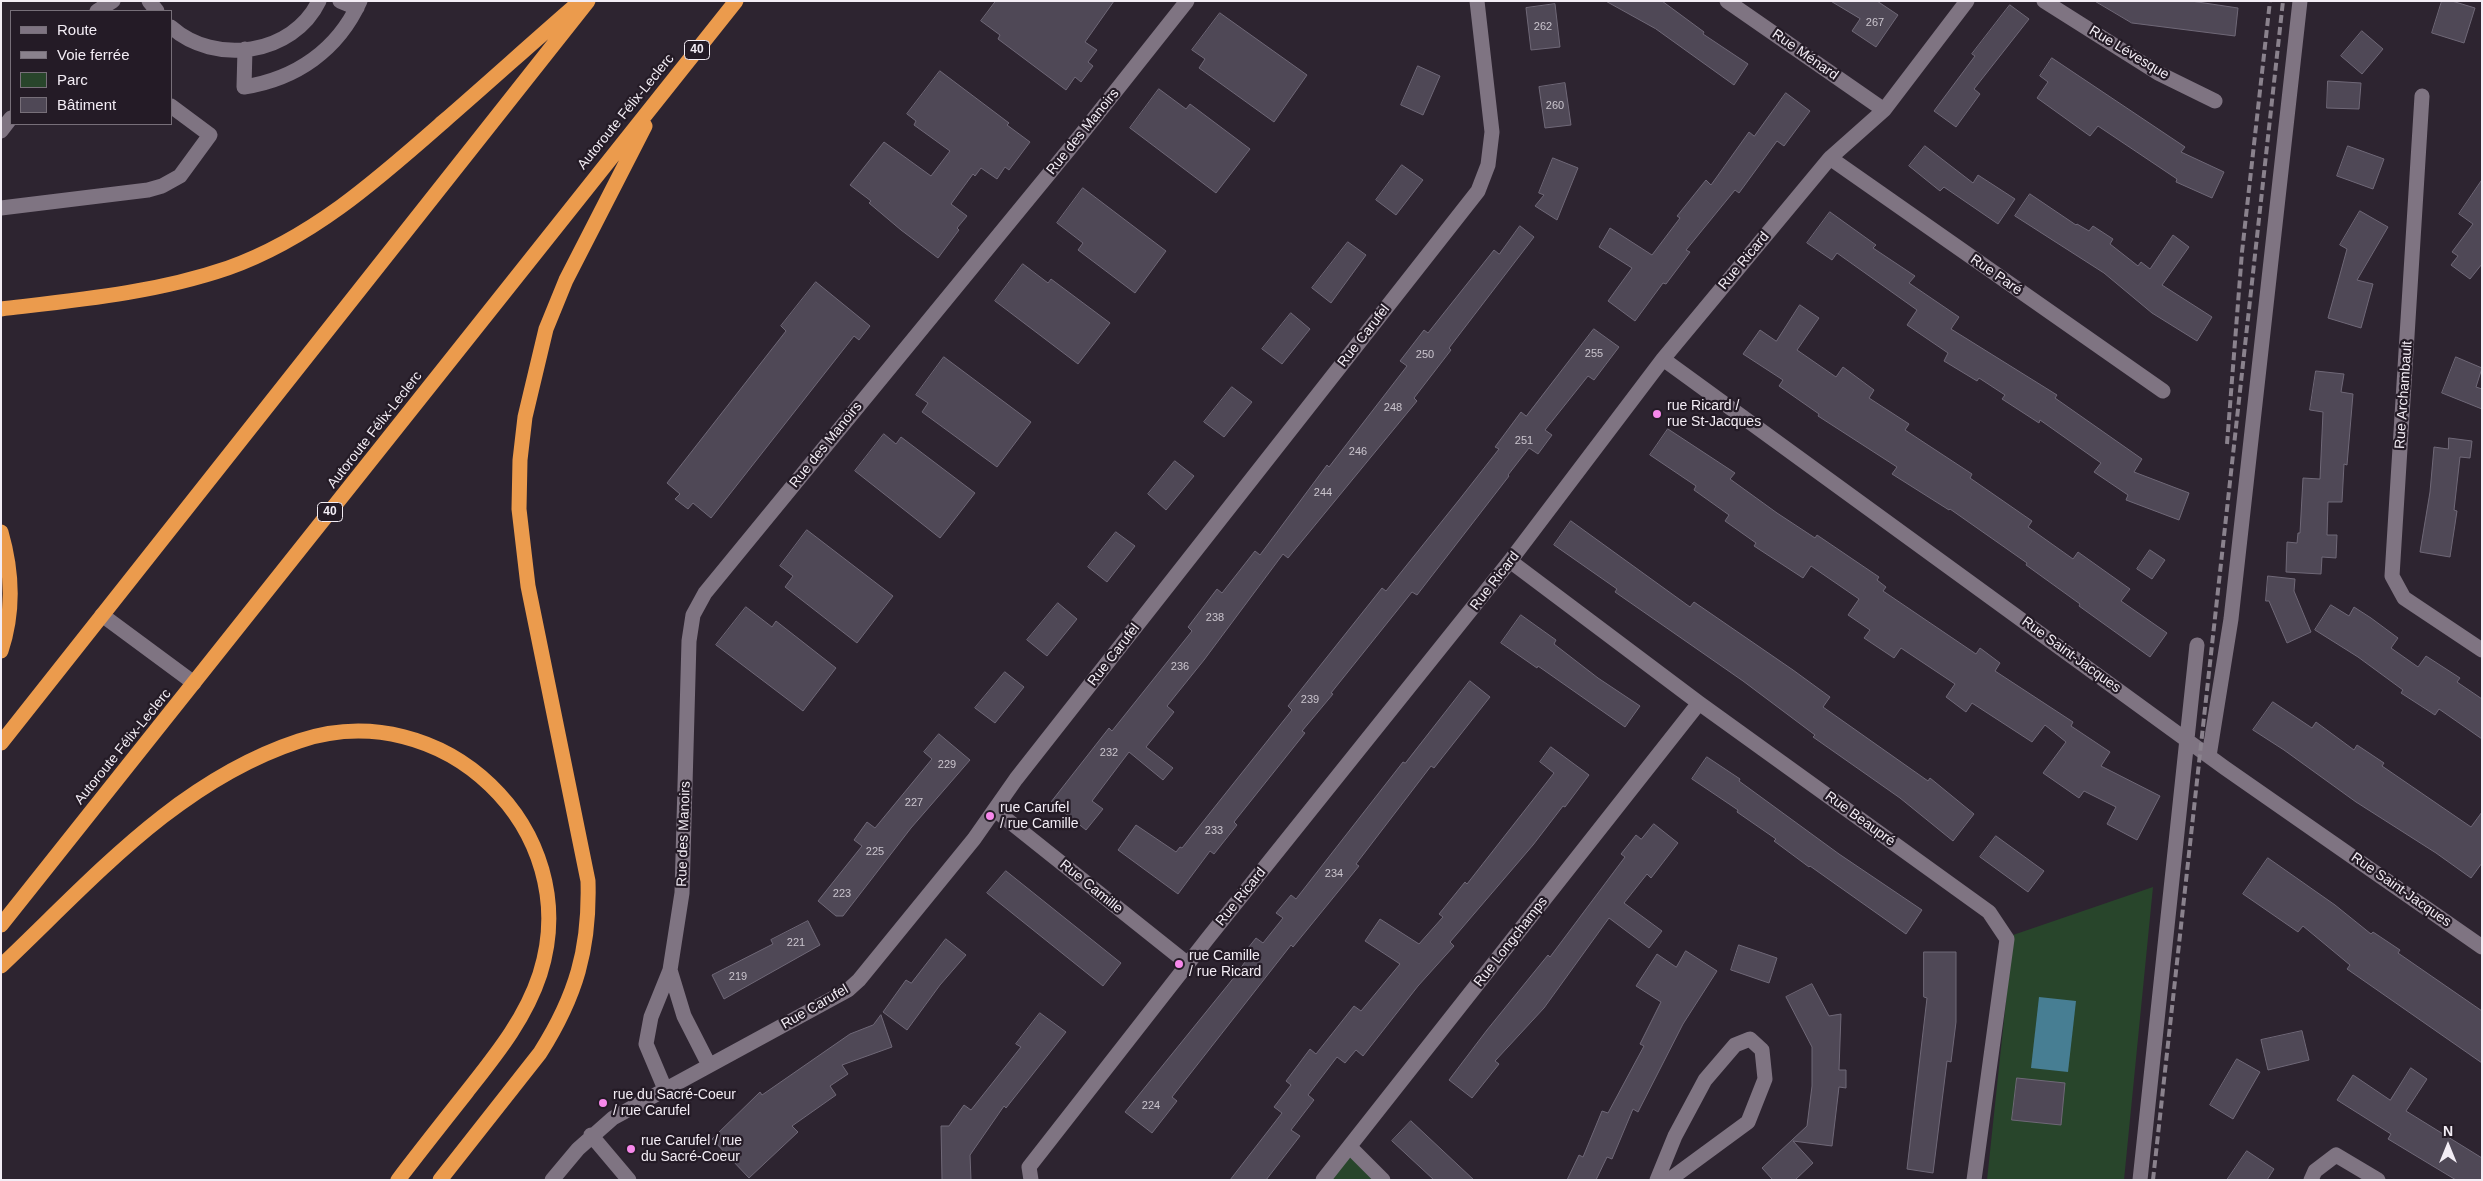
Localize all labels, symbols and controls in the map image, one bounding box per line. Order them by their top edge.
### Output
legend [10,10,172,125]
house number: 267 [1866,16,1884,30]
house number: 262 [1534,20,1552,34]
text: Route [57,21,97,38]
street label: Rue Lévesque [2086,23,2172,83]
street label: Rue Ménard [1769,26,1841,84]
road number: 40 [684,40,710,60]
text: Voie ferrée [57,46,130,63]
street label: Autoroute Félix-Leclerc [574,51,678,173]
text: Parc [57,71,88,88]
street label: Rue des Manoirs [1043,86,1123,178]
text: Bâtiment [57,96,116,113]
house number: 260 [1546,99,1564,113]
street label: Rue Ricard [1715,229,1773,293]
street label: Rue Paré [1967,251,2025,299]
street label: Rue Carufel [1334,301,1394,371]
street label: Rue Archambault [2392,340,2416,450]
house number: 255 [1585,347,1603,361]
house number: 250 [1416,348,1434,362]
street label: Autoroute Félix-Leclerc [324,368,426,492]
place label: rue Ricard / rue St-Jacques [1667,398,1761,431]
street label: Rue des Manoirs [786,399,866,491]
house number: 248 [1384,401,1402,415]
marker: rue Ricard / rue St-Jacques [1651,408,1663,420]
house number: 251 [1515,434,1533,448]
house number: 246 [1349,445,1367,459]
house number: 244 [1314,486,1332,500]
road number: 40 [318,502,342,522]
street label: Rue Ricard [1467,548,1523,614]
house number: 238 [1206,611,1224,625]
street label: Rue Saint-Jacques [2018,613,2124,697]
street label: Rue Carufel [1084,620,1144,690]
house number: 236 [1171,660,1189,674]
street label: Autoroute Félix-Leclerc [71,686,175,808]
house number: 239 [1301,693,1319,707]
house number: 232 [1100,746,1118,760]
house number: 229 [938,758,956,772]
street label: Rue des Manoirs [674,781,694,887]
street label: Rue Beaupré [1822,788,1898,850]
house number: 227 [905,796,923,810]
place label: rue Carufel / rue Camille [1000,800,1079,832]
marker: rue Carufel / rue Camille [984,810,996,822]
house number: 233 [1205,824,1223,838]
house number: 225 [866,845,884,859]
street label: Rue Saint-Jacques [2348,849,2454,931]
street label: Rue Camille [1056,856,1126,918]
street label: Rue Ricard [1212,865,1270,929]
house number: 234 [1325,867,1343,881]
house number: 223 [833,887,851,901]
street label: Rue Longchamps [1471,894,1551,990]
house number: 221 [787,936,805,950]
place label: rue Camille / rue Ricard [1189,948,1261,980]
marker: rue Camille / rue Ricard [1173,958,1185,970]
house number: 219 [729,970,747,984]
street label: Rue Carufel [778,981,852,1033]
place label: rue du Sacré-Coeur / rue Carufel [613,1087,736,1120]
marker: rue du Sacré-Coeur / rue Carufel [597,1097,609,1109]
house number: 224 [1142,1099,1160,1113]
north arrow [2423,1121,2473,1171]
text: N [2443,1123,2453,1139]
place label: rue Carufel / rue du Sacré-Coeur [641,1133,742,1166]
marker: rue Carufel / rue du Sacré-Coeur [625,1143,637,1155]

